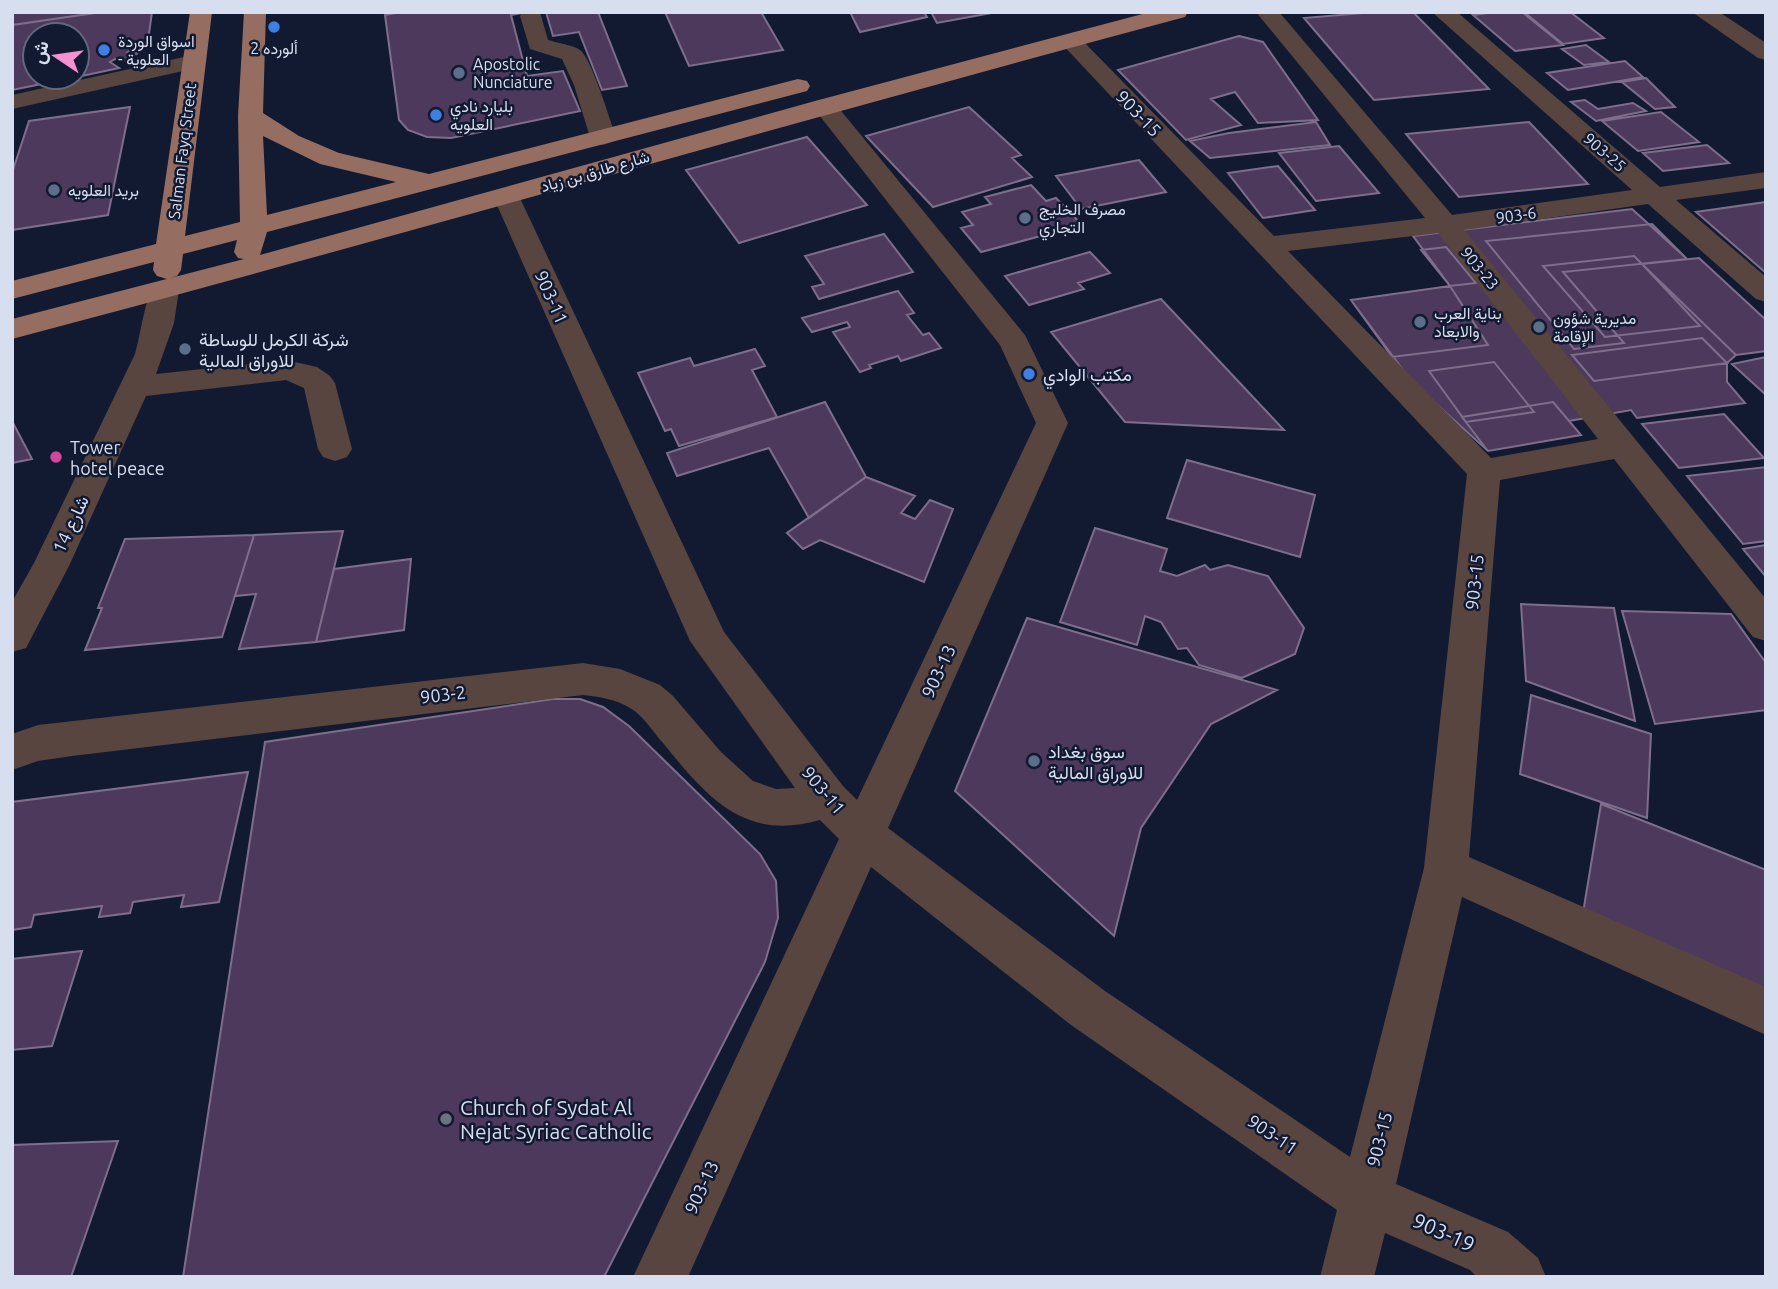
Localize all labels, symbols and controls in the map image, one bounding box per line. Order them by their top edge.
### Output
marker: ألورده 2 [266,19,282,35]
north arrow [21,21,91,91]
place label: اسواق الوردة - العلوية [118,32,195,70]
text: ش [26,38,54,66]
place label: ألورده 2 [250,39,298,59]
marker: اسواق الوردة - العلوية [96,42,112,58]
place label: Apostolic Nunciature [473,55,553,91]
marker: Apostolic Nunciature [451,65,467,81]
street label: Salman Fayq Street [165,81,199,220]
street label: 903-15 [1112,86,1166,140]
place label: بليارد نادي العلويه [450,97,513,135]
marker: بليارد نادي العلويه [428,107,444,123]
street label: 903-25 [1580,129,1630,175]
street label: شارع طارق بن زياد [538,147,652,198]
place label: بريد العلويه [68,181,139,201]
marker: بريد العلويه [46,182,62,198]
place label: مصرف الخليج التجاري [1039,200,1126,241]
street label: 903-6 [1495,203,1537,227]
marker: مصرف الخليج التجاري [1017,210,1033,226]
street label: 903-23 [1457,243,1503,293]
street label: 903-11 [531,267,573,327]
place label: بناية العرب والابعاد [1434,304,1502,342]
place label: مديرية شؤون الإقامة [1553,309,1636,347]
marker: بناية العرب والابعاد [1412,314,1428,330]
marker: مديرية شؤون الإقامة [1531,319,1547,335]
place label: شركة الكرمل للوساطة للاوراق المالية [199,329,349,372]
marker: شركة الكرمل للوساطة للاوراق المالية [177,341,193,357]
place label: مكتب الوادي [1043,364,1132,390]
marker: مكتب الوادي [1021,366,1037,382]
place label: Tower hotel peace [70,437,165,478]
marker: Tower hotel peace [48,449,64,465]
street label: شارع 14 [48,492,95,557]
street label: 903-15 [1461,553,1487,611]
street label: 903-13 [917,641,959,701]
street label: 903-2 [419,681,467,707]
place label: سوق بغداد للاوراق المالية [1048,741,1143,784]
marker: سوق بغداد للاوراق المالية [1026,753,1042,769]
street label: 903-11 [798,762,850,818]
place label: Church of Sydat Al Nejat Syriac Catholic [460,1095,652,1143]
street label: 903-15 [1363,1109,1395,1169]
street label: 903-11 [1244,1110,1302,1158]
marker: Church of Sydat Al Nejat Syriac Catholic [438,1111,454,1127]
street label: 903-13 [680,1157,722,1217]
street label: 903-19 [1409,1208,1479,1256]

